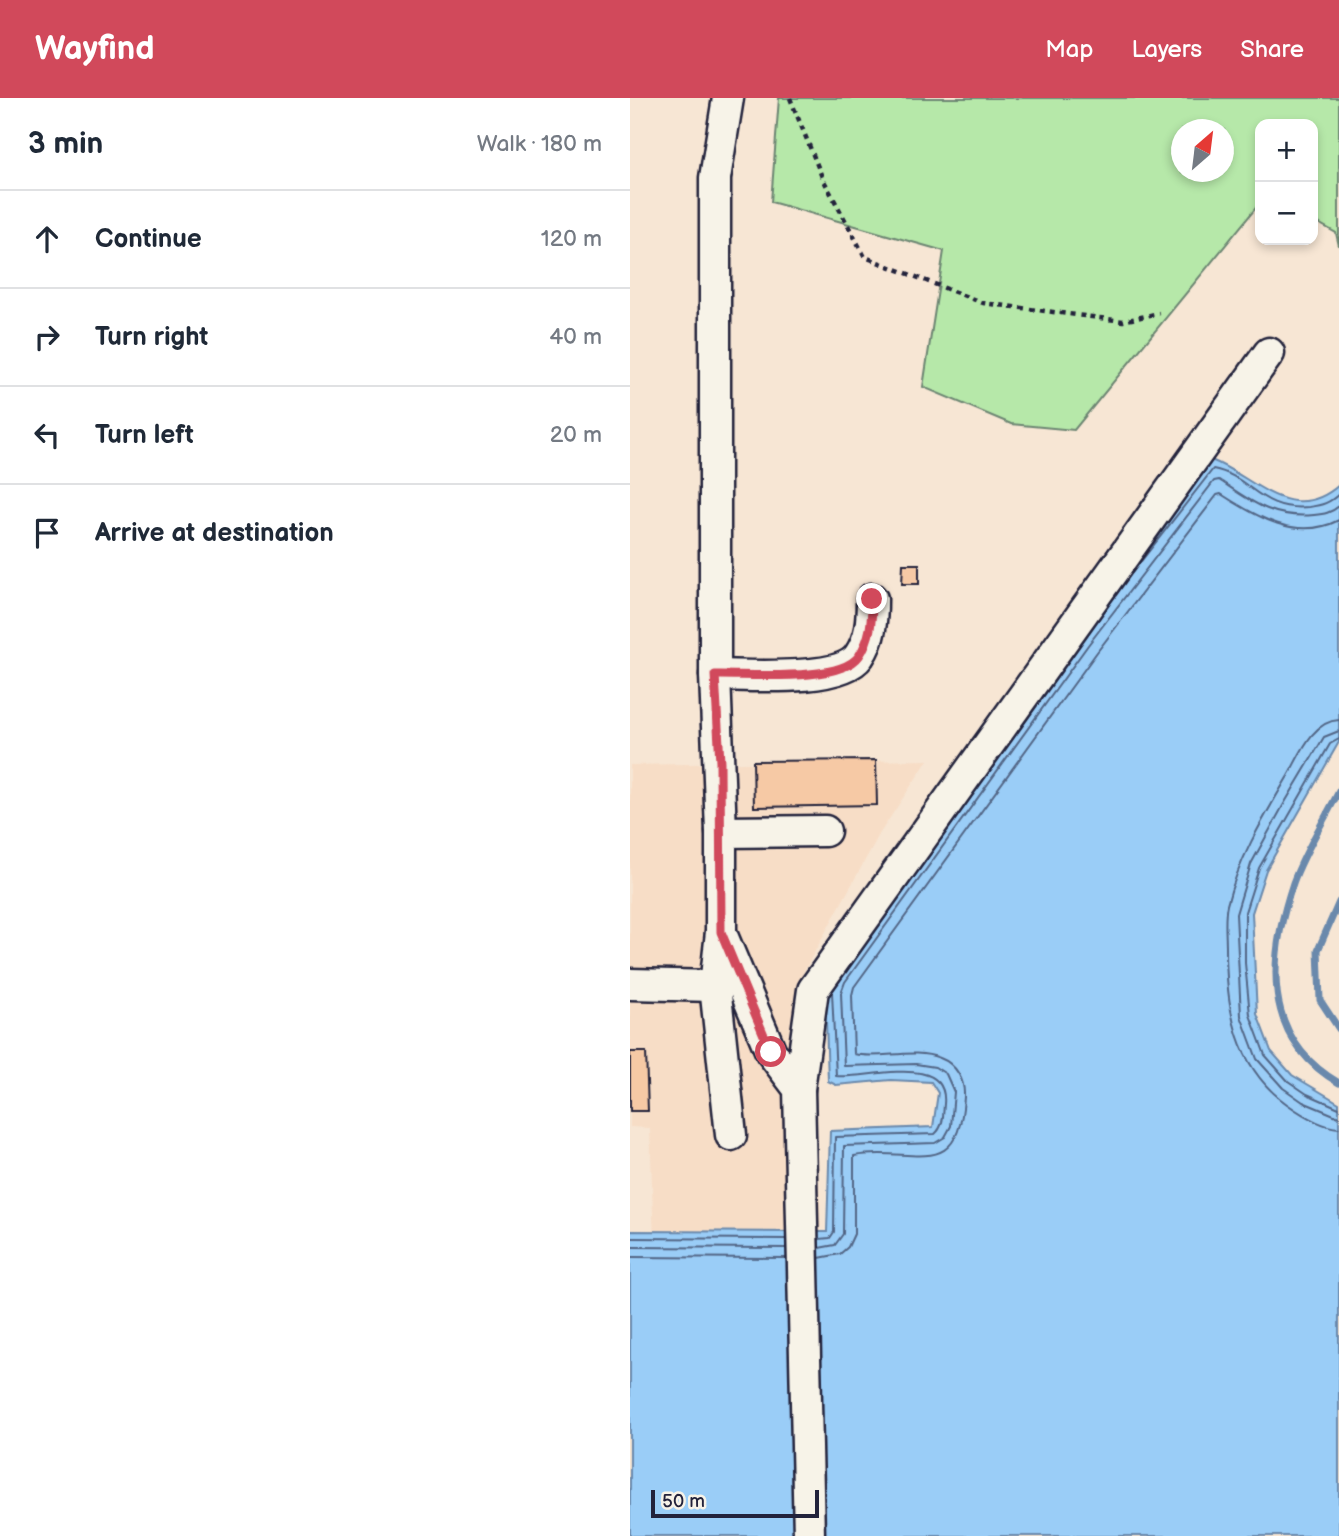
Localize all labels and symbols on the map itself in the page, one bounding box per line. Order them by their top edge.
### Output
north arrow [1171,119,1234,182]
route end [856,583,887,614]
route start [755,1036,786,1067]
scale bar [651,1487,819,1519]

